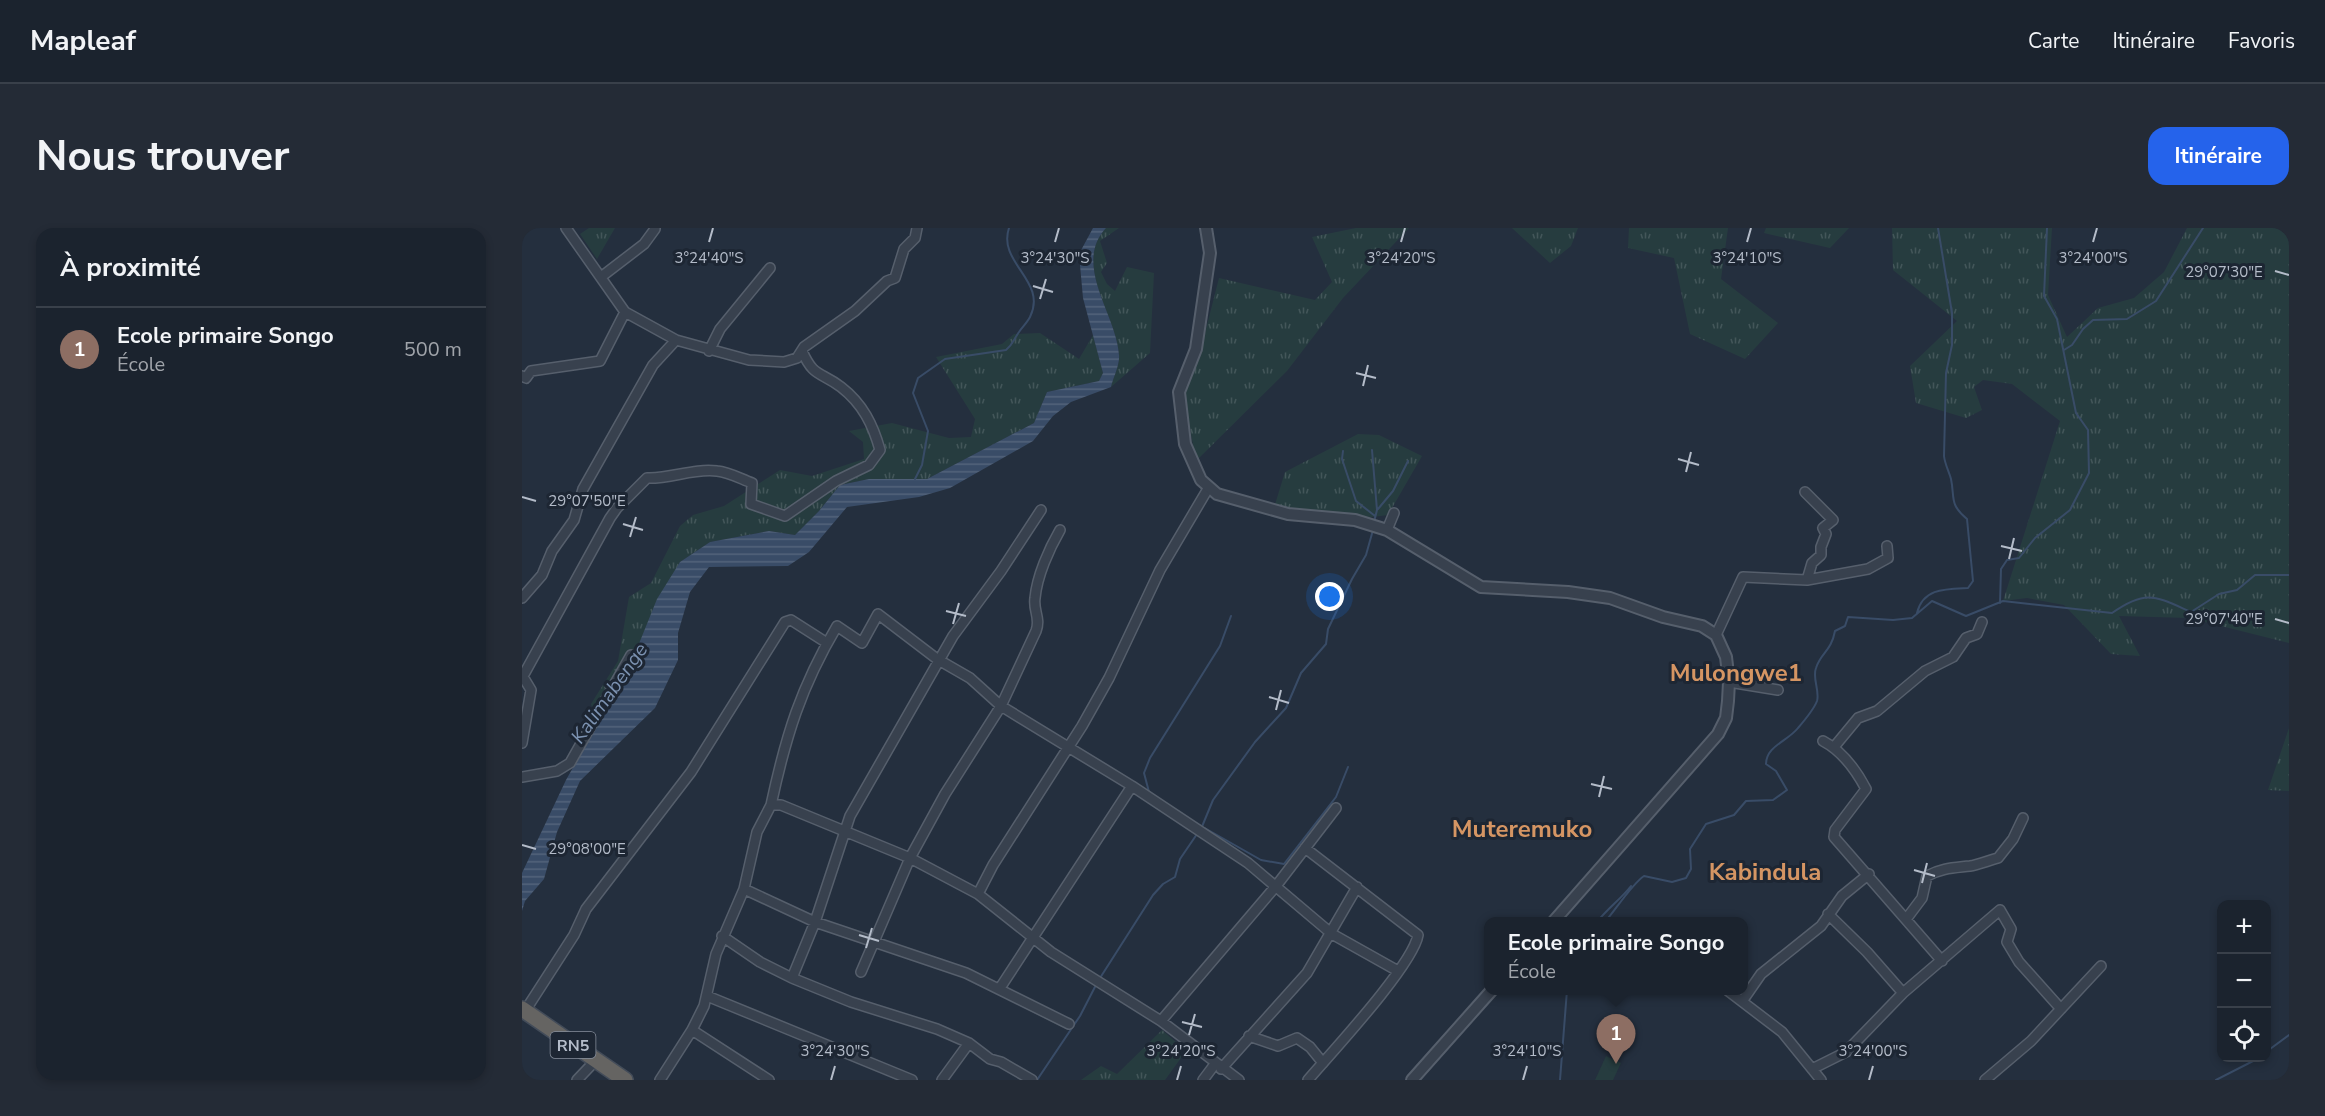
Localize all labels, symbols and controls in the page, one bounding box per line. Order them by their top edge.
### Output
text: Mapleaf [30,22,136,60]
text: Carte [2028,27,2079,55]
text: Itinéraire [2112,27,2195,55]
text: Favoris [2228,27,2295,55]
button: Itinéraire [2148,127,2289,185]
text: Nous trouver [36,128,289,185]
text: 3°24'40"S [675,248,743,268]
text: 3°24'30"S [1021,248,1089,268]
text: 3°24'20"S [1367,248,1435,268]
text: 3°24'10"S [1713,248,1781,268]
text: 3°24'00"S [2059,248,2127,268]
text: À proximité [60,250,201,285]
text: 29°07'30"E [2185,262,2263,282]
text: Ecole primaire Songo [117,321,334,351]
text: 1 [74,336,86,363]
text: 500 m [404,336,462,363]
text: École [117,351,165,378]
text: 29°07'50"E [548,491,626,511]
your location [1315,582,1344,611]
text: 29°07'40"E [2185,609,2263,629]
water label: Kalimabenge [565,637,654,749]
district label: Mulongwe1 [1670,657,1802,689]
district label: Muteremuko [1452,813,1592,845]
text: 29°08'00"E [548,839,626,859]
district label: Kabindula [1709,856,1821,888]
map controls [2217,900,2271,1062]
button: + [2217,900,2271,954]
popup [1484,917,1748,995]
text: Ecole primaire Songo [1508,928,1724,958]
button: − [2217,954,2271,1008]
text: École [1508,958,1556,985]
button: locate [2217,1008,2271,1062]
pin: 1 [1596,1014,1636,1064]
road number: RN5 [550,1032,596,1058]
text: 3°24'30"S [801,1041,869,1061]
text: 3°24'20"S [1147,1041,1215,1061]
text: 3°24'10"S [1493,1041,1561,1061]
text: 3°24'00"S [1839,1041,1907,1061]

